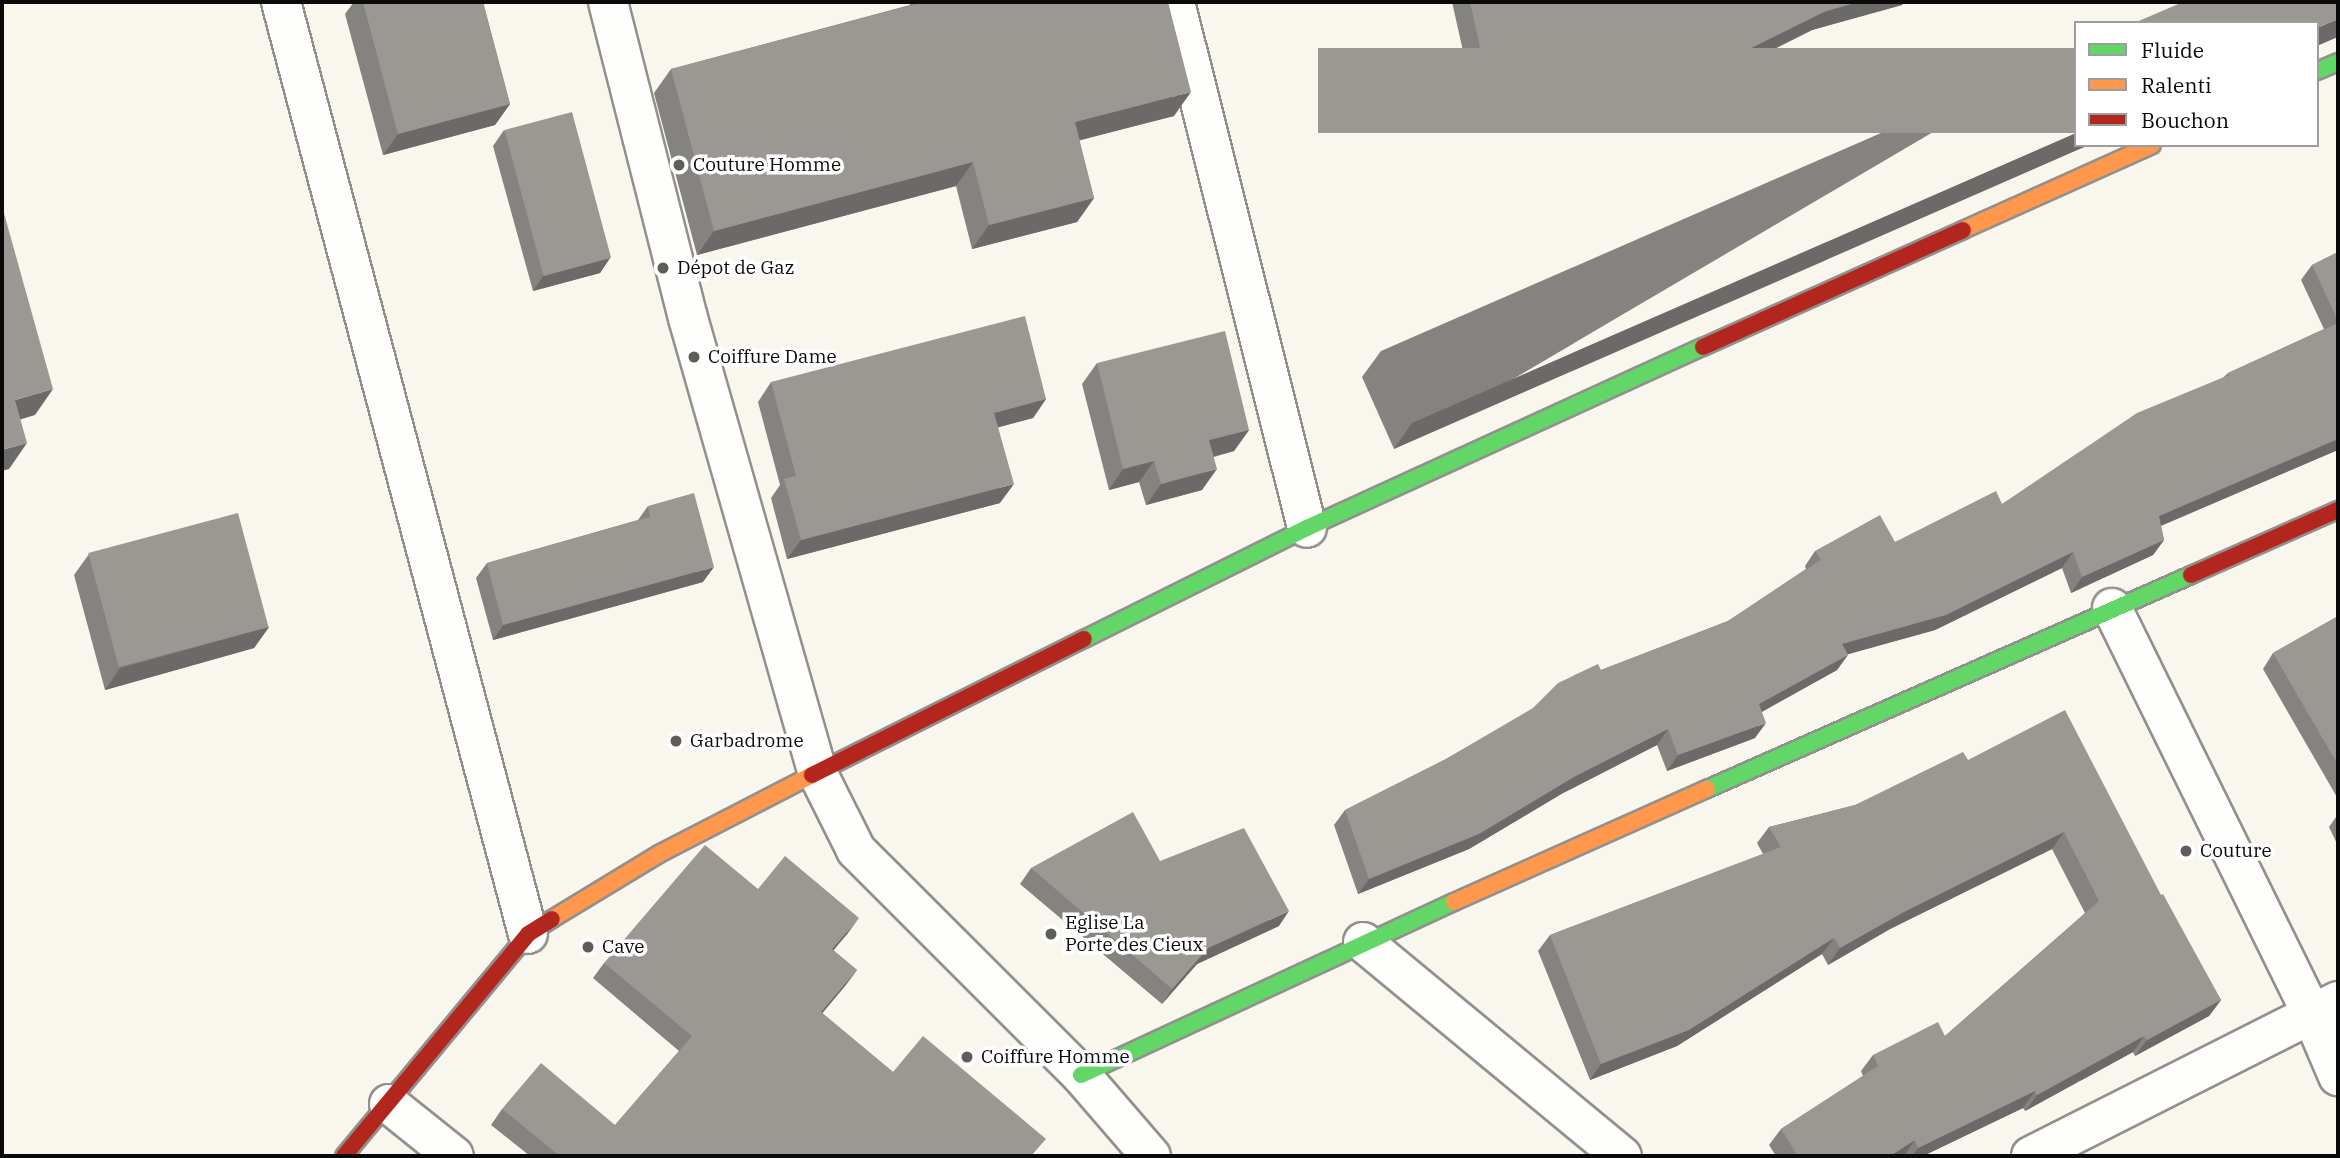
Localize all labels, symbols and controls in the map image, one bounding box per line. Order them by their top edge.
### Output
legend [2074,21,2319,147]
text: Fluide [2141,36,2204,64]
text: Ralenti [2141,71,2212,99]
text: Bouchon [2141,106,2229,134]
place label: Couture Homme [693,154,841,176]
marker: Couture Homme [671,157,687,173]
place label: Dépot de Gaz [677,257,794,279]
marker: Dépot de Gaz [655,260,671,276]
place label: Coiffure Dame [708,346,837,368]
marker: Coiffure Dame [686,349,702,365]
place label: Garbadrome [690,730,804,752]
marker: Garbadrome [668,733,684,749]
place label: Couture [2200,840,2272,862]
marker: Couture [2178,843,2194,859]
place label: Eglise La Porte des Cieux [1065,912,1203,956]
marker: Eglise La Porte des Cieux [1043,926,1059,942]
place label: Cave [602,936,644,958]
marker: Cave [580,939,596,955]
place label: Coiffure Homme [981,1046,1130,1068]
marker: Coiffure Homme [959,1049,975,1065]

